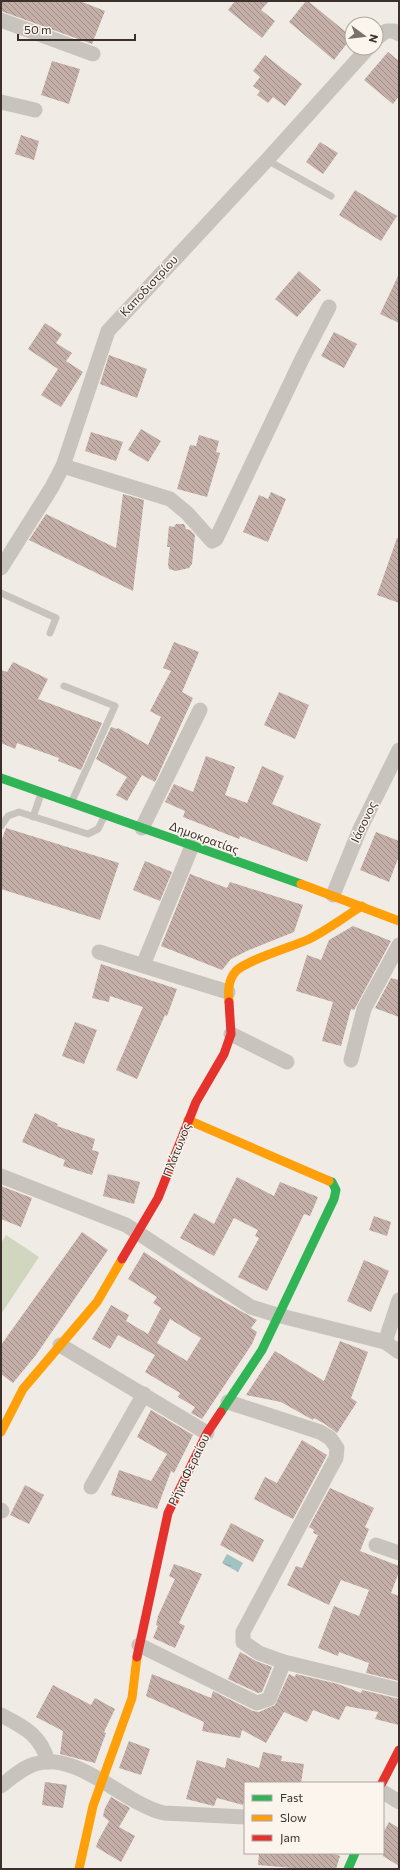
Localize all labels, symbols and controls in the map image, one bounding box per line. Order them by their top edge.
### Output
scale bar [18,16,135,42]
north arrow [344,16,384,56]
text: 50 m [24,22,52,36]
text: N [367,33,381,44]
street label: Καποδιστρίου [116,252,180,319]
street label: Ιάσονος [347,799,379,844]
street label: Δημοκρατίας [168,818,241,856]
street label: Πλάτωνος [159,1121,193,1178]
street label: Ρήγα Φεραίου [165,1431,212,1508]
legend [244,1782,384,1854]
text: Fast [280,1790,303,1804]
text: Slow [280,1810,307,1824]
text: Jam [280,1830,300,1845]

